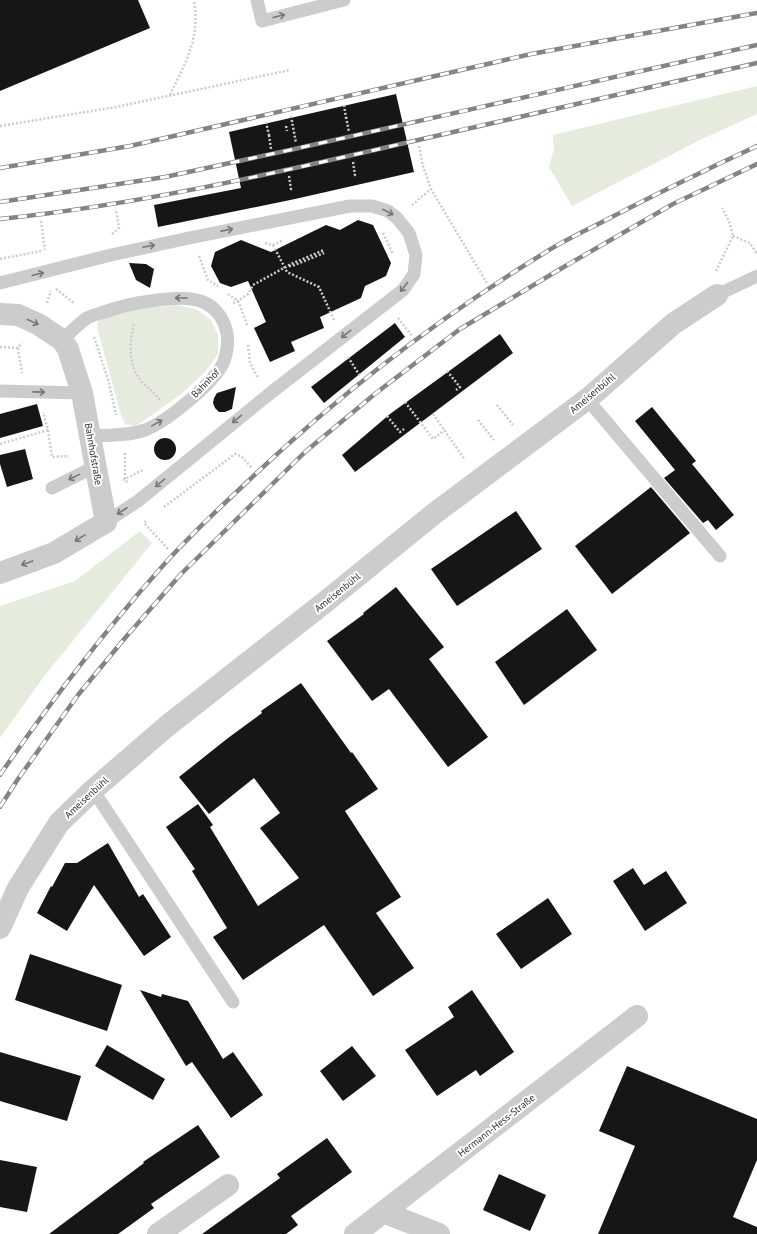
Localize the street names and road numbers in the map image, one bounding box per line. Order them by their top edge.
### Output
street label: Bahnhof [188,365,223,401]
street label: Ameisenbühl [567,370,618,416]
street label: Bahnhofstraße [82,422,105,486]
street label: Ameisenbühl [312,570,363,615]
street label: Ameisenbühl [62,774,111,821]
street label: Hermann-Hess-Straße [455,1091,538,1160]

